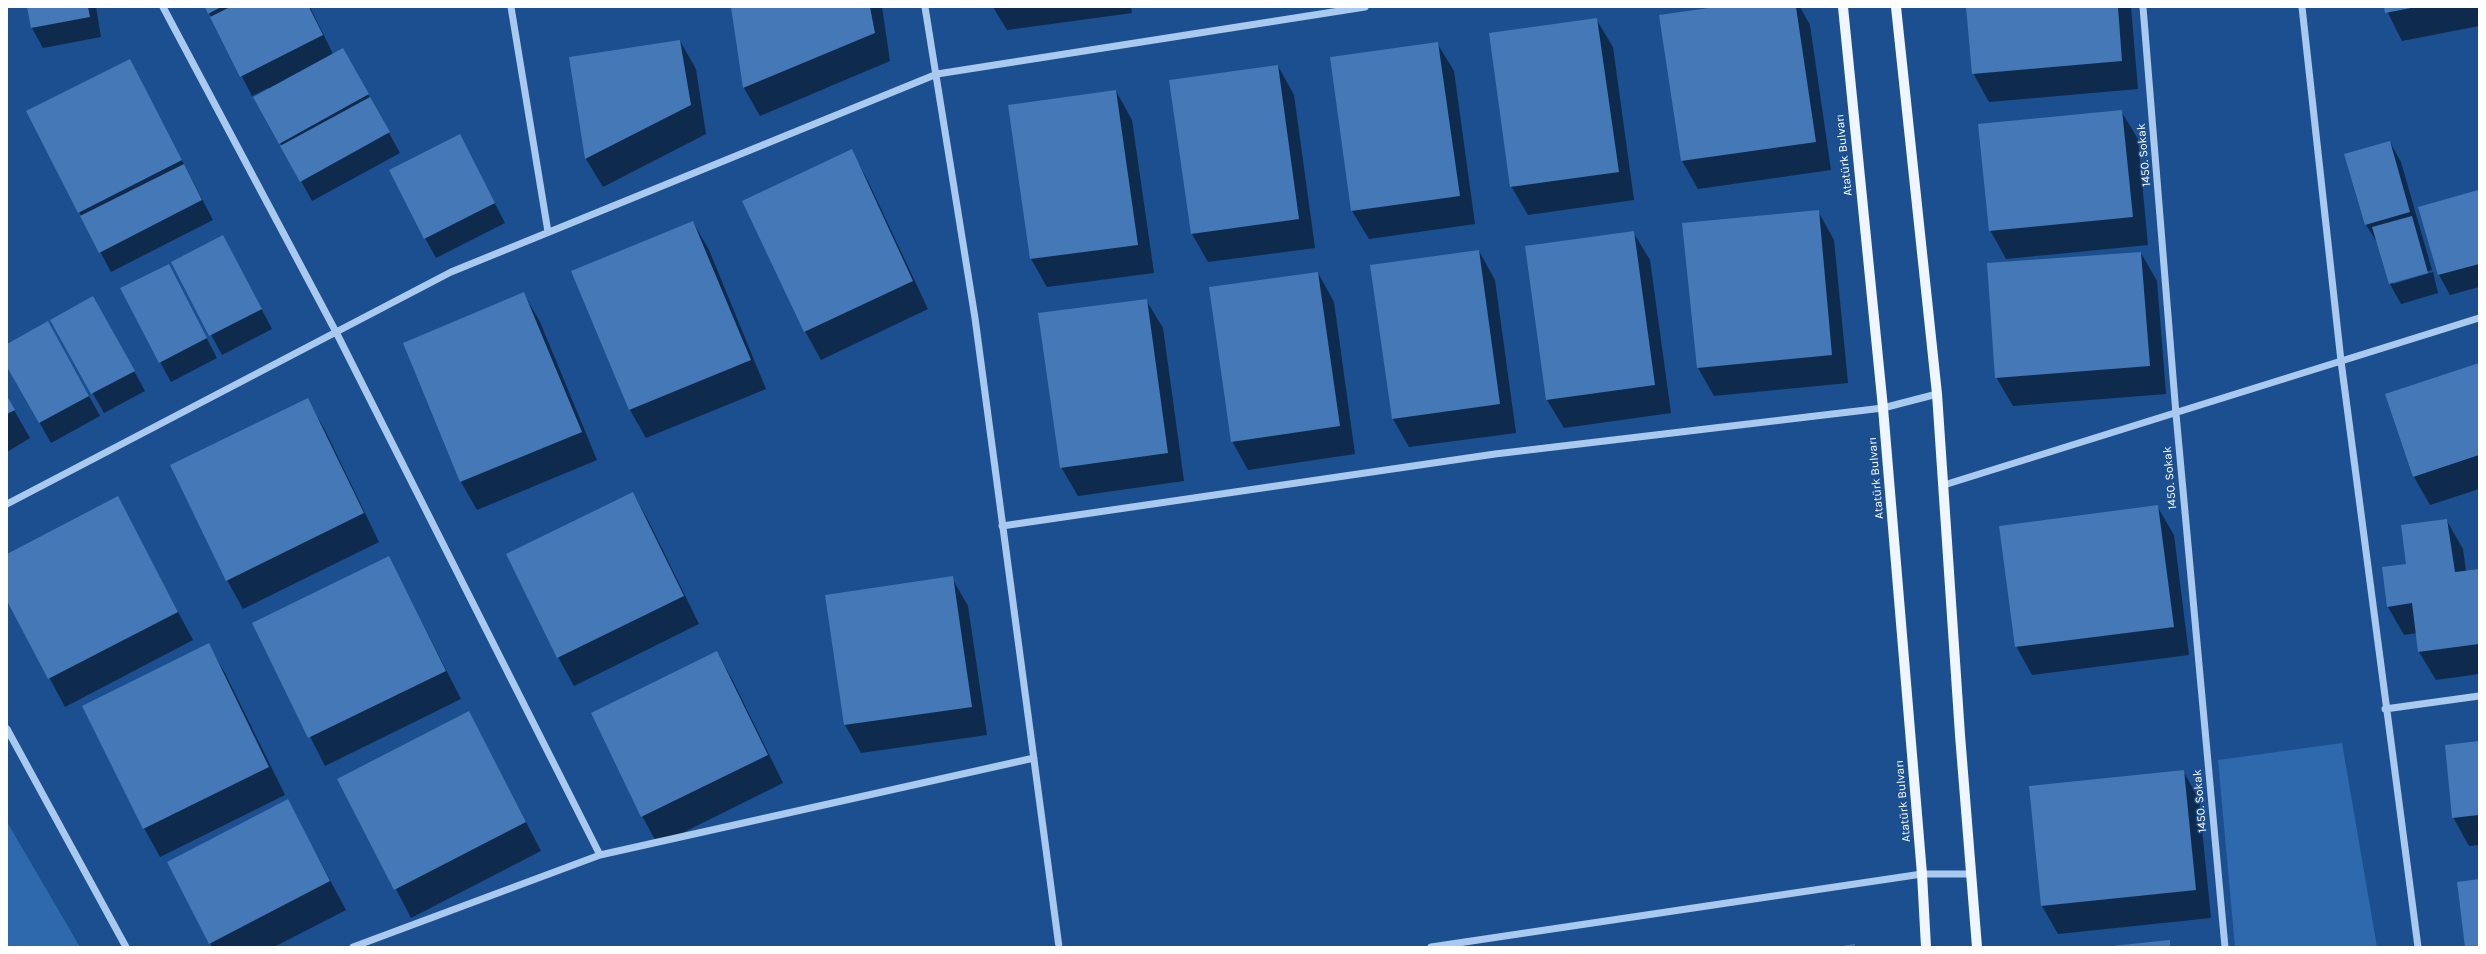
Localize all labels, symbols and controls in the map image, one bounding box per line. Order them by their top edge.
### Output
street label: Atatürk Bulvarı [1833,113,1855,197]
street label: 1450. Sokak [2134,123,2154,187]
street label: Atatürk Bulvarı [1865,436,1887,520]
street label: 1450. Sokak [2160,446,2180,510]
street label: Atatürk Bulvarı [1892,759,1914,843]
street label: 1450. Sokak [2190,769,2210,833]

